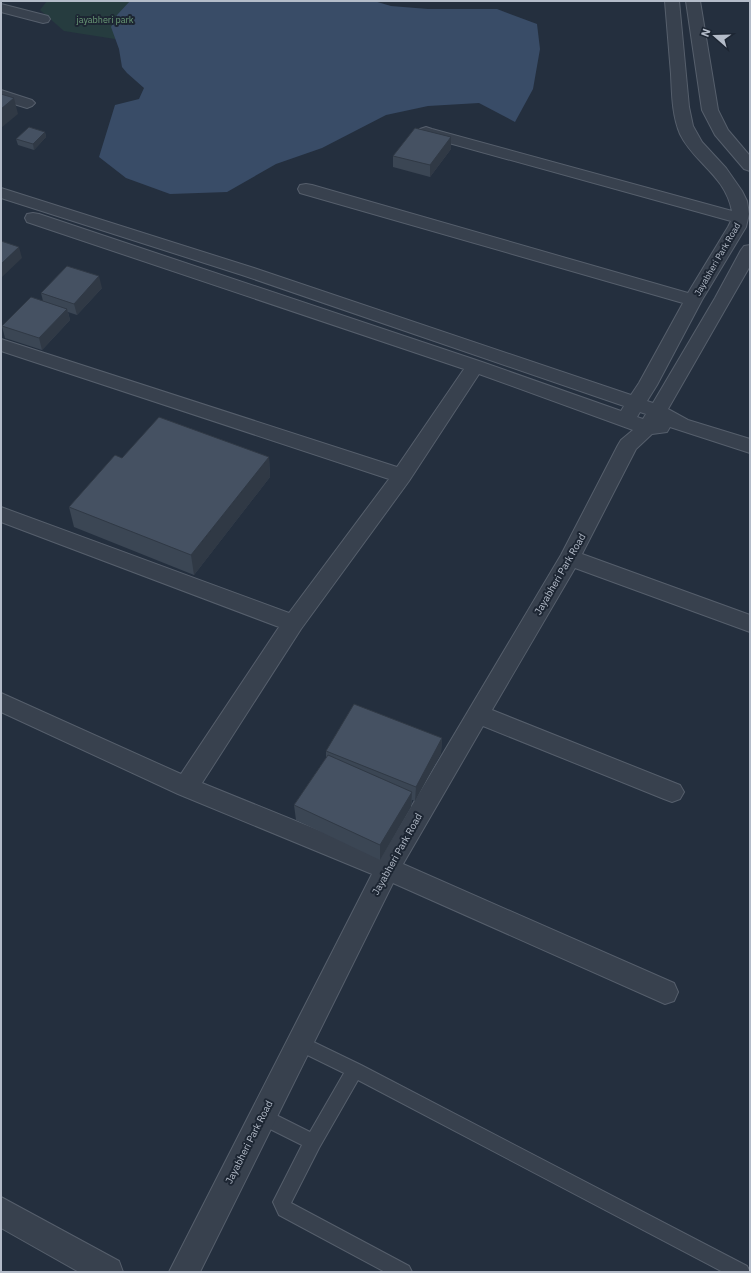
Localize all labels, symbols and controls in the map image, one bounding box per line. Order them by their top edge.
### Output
park label: jayabheri park [76,14,134,25]
north arrow [695,16,735,56]
text: N [698,26,714,39]
street label: Jayabheri Park Road [692,221,742,297]
street label: Jayabheri Park Road [531,531,589,617]
street label: Jayabheri Park Road [369,811,425,897]
street label: Jayabheri Park Road [222,1098,276,1186]

